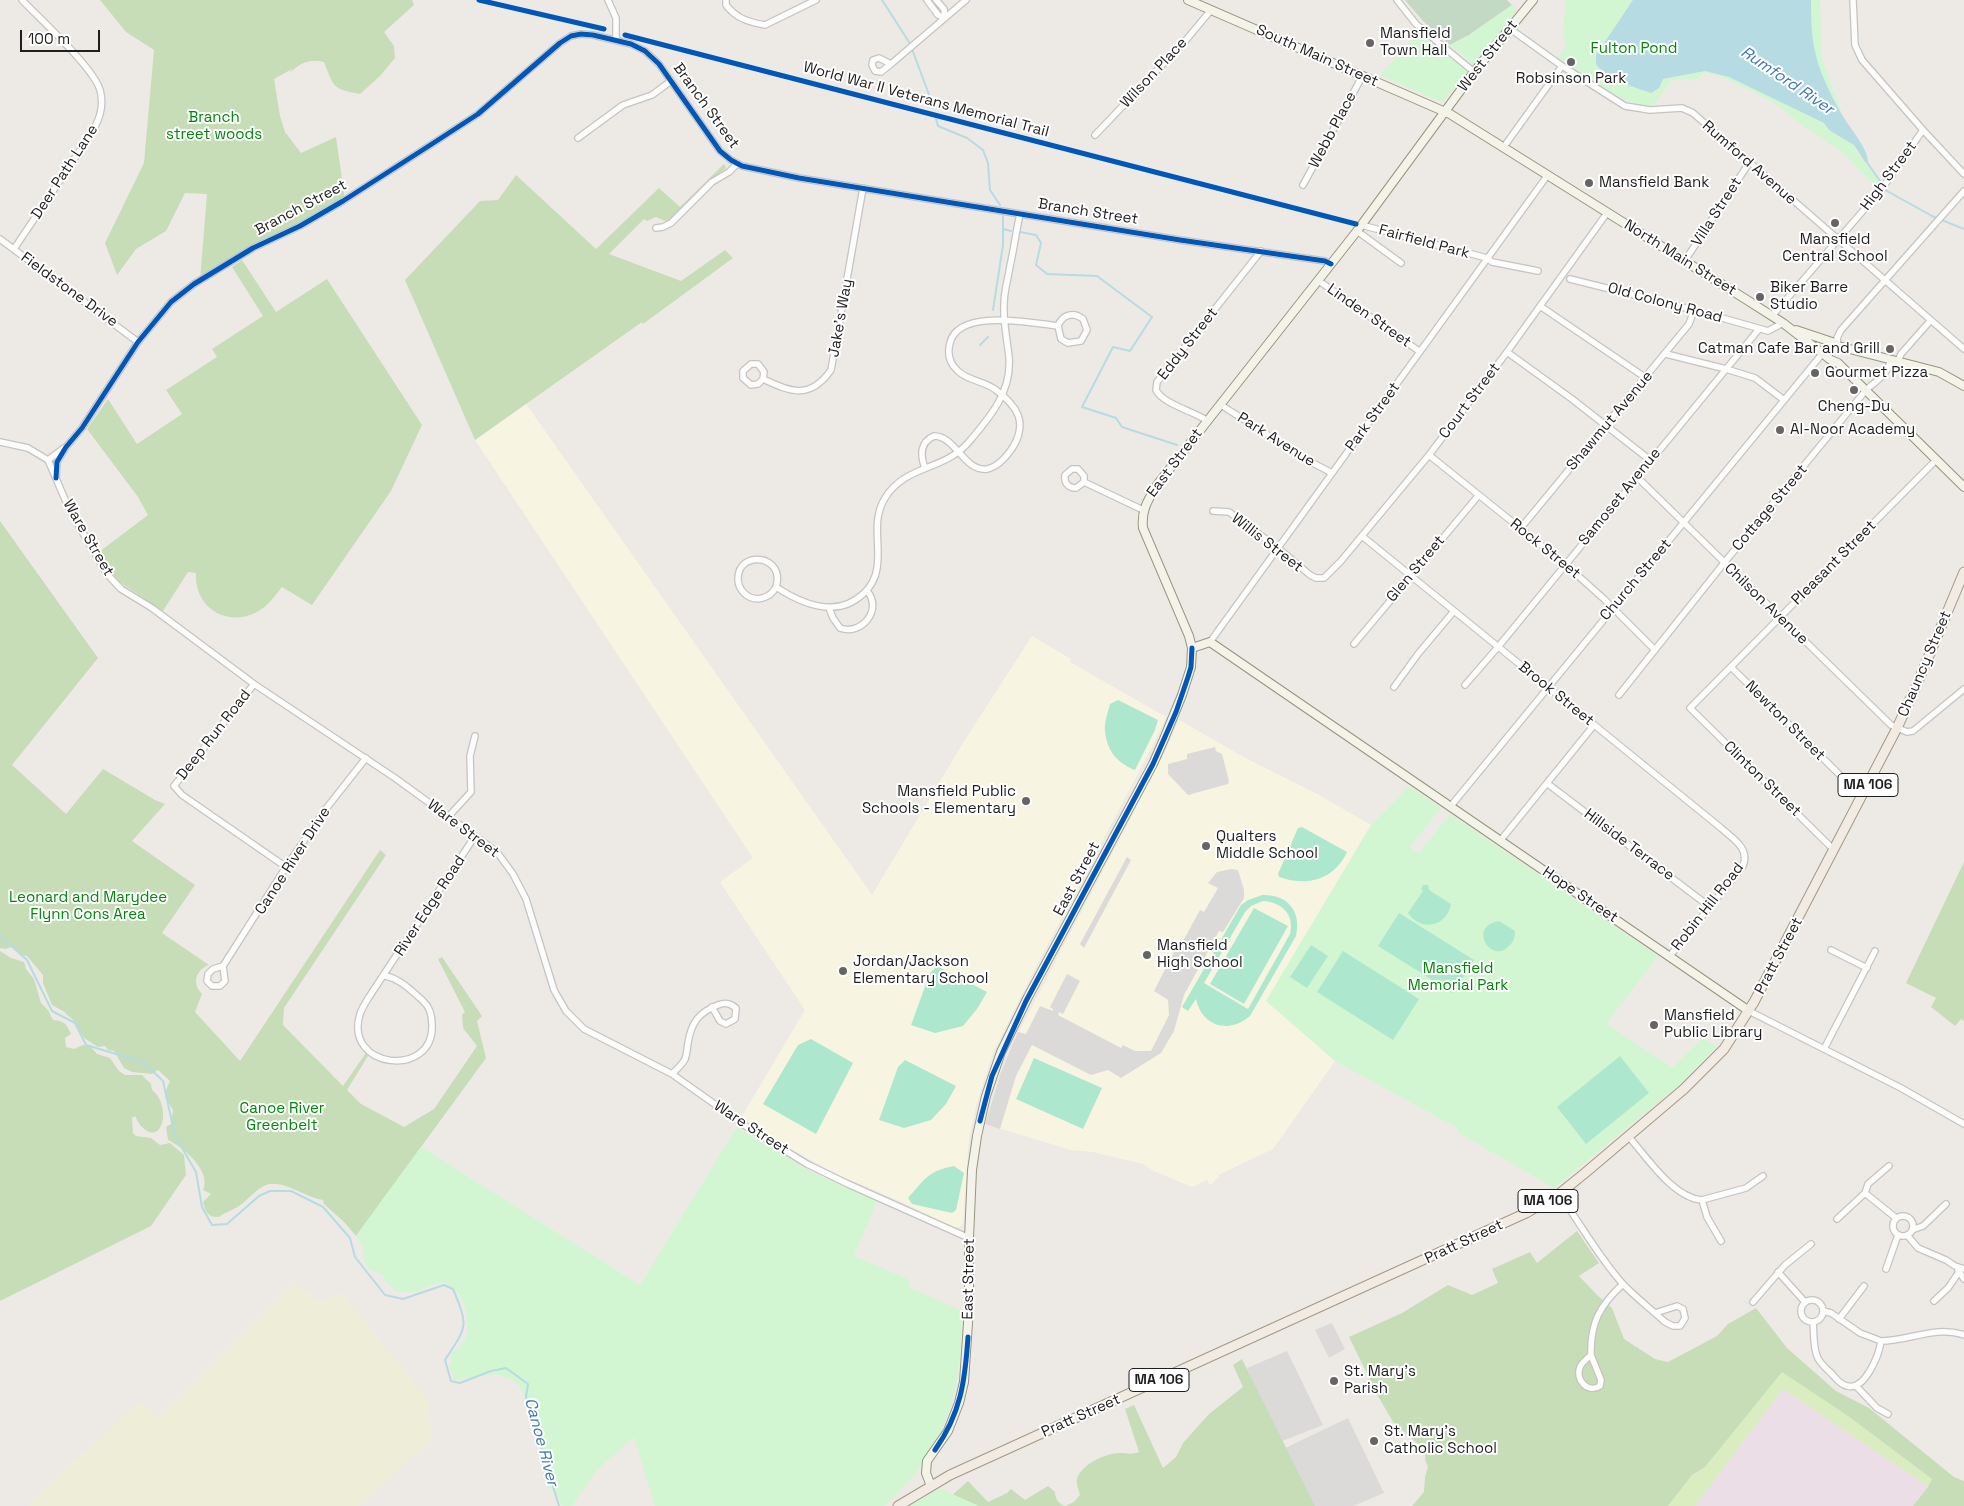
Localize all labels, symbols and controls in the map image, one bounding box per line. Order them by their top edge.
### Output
street label: West Street [1454,17,1522,95]
scale bar [22,20,102,52]
street label: South Main Street [1253,21,1381,91]
place label: Mansfield Town Hall [1380,25,1451,60]
text: 100 m [28,29,70,48]
street label: Wilson Place [1117,34,1191,112]
marker: Mansfield Town Hall [1364,37,1376,49]
park label: Fulton Pond [1591,40,1677,58]
water label: Rumford River [1737,43,1837,119]
marker: Robsinson Park [1565,56,1577,68]
street label: World War II Veterans Memorial Trail [801,58,1051,142]
street label: Branch Street [669,60,743,152]
place label: Robsinson Park [1516,70,1626,88]
street label: Webb Place [1305,89,1361,171]
park label: Branch street woods [166,109,262,144]
street label: Rumford Avenue [1698,117,1800,209]
street label: Deer Path Lane [28,121,102,223]
street label: High Street [1857,138,1921,214]
place label: Mansfield Bank [1599,174,1709,192]
street label: Villa Street [1688,174,1746,250]
street label: Branch Street [252,176,350,240]
marker: Mansfield Bank [1583,177,1595,189]
street label: Branch Street [1037,195,1139,229]
street label: North Main Street [1621,216,1739,300]
marker: Mansfield Central School [1829,217,1841,229]
street label: Fairfield Park [1377,221,1471,263]
place label: Mansfield Central School [1782,231,1888,266]
street label: Fieldstone Drive [17,249,121,331]
street label: Jake's Way [825,277,857,359]
street label: Old Colony Road [1606,279,1724,327]
place label: Biker Barre Studio [1770,279,1848,314]
street label: Linden Street [1323,280,1415,352]
marker: Biker Barre Studio [1754,291,1766,303]
street label: Eddy Street [1154,304,1222,384]
place label: Catman Cafe Bar and Grill [1698,340,1880,358]
marker: Catman Cafe Bar and Grill [1884,343,1896,355]
street label: Court Street [1436,360,1504,442]
place label: Gourmet Pizza [1825,364,1928,382]
marker: Gourmet Pizza [1809,367,1821,379]
street label: Shawmut Avenue [1563,368,1657,474]
street label: Park Street [1342,379,1404,455]
marker: Cheng-Du [1848,384,1860,396]
place label: Cheng-Du [1818,398,1890,416]
street label: Park Avenue [1234,409,1318,471]
place label: Al-Noor Academy [1790,421,1915,439]
marker: Al-Noor Academy [1774,424,1786,436]
street label: East Street [1143,425,1207,501]
street label: Samoset Avenue [1575,445,1665,549]
street label: Cottage Street [1729,461,1811,555]
street label: Ware Street [59,496,117,580]
street label: Willis Street [1228,510,1306,576]
street label: Rock Street [1506,515,1584,583]
street label: Pleasant Street [1788,517,1880,609]
street label: Glen Street [1383,532,1449,606]
street label: Church Street [1597,535,1675,625]
street label: Chilson Avenue [1720,560,1812,648]
street label: Chauncy Street [1895,608,1955,720]
street label: Brook Street [1515,658,1597,730]
street label: Newton Street [1741,677,1829,765]
street label: Deep Run Road [173,686,255,784]
street label: Clinton Street [1720,738,1804,820]
road number: MA 106 [1838,774,1898,796]
place label: Mansfield Public Schools - Elementary [862,783,1016,818]
marker: Mansfield Public Schools - Elementary [1020,795,1032,807]
street label: Ware Street [423,796,503,862]
street label: Canoe River Drive [251,804,335,918]
street label: Hillside Terrace [1580,805,1678,885]
place label: Qualters Middle School [1216,828,1318,863]
street label: East Street [1050,839,1104,919]
marker: Qualters Middle School [1200,840,1212,852]
street label: River Edge Road [391,852,469,960]
street label: Robin Hill Road [1668,859,1748,955]
street label: Hope Street [1539,863,1621,927]
park label: Leonard and Marydee Flynn Cons Area [9,889,167,924]
street label: Pratt Street [1751,914,1807,998]
place label: Mansfield High School [1157,937,1243,972]
marker: Mansfield High School [1141,949,1153,961]
place label: Jordan/Jackson Elementary School [853,953,989,988]
park label: Mansfield Memorial Park [1408,960,1508,995]
marker: Jordan/Jackson Elementary School [837,965,849,977]
place label: Mansfield Public Library [1664,1007,1762,1042]
marker: Mansfield Public Library [1648,1019,1660,1031]
street label: Ware Street [710,1097,792,1159]
park label: Canoe River Greenbelt [240,1100,324,1135]
road number: MA 106 [1518,1190,1578,1212]
street label: Pratt Street [1422,1216,1506,1268]
street label: East Street [959,1238,979,1320]
place label: St. Mary's Parish [1344,1363,1416,1398]
road number: MA 106 [1129,1368,1189,1392]
marker: St. Mary's Parish [1328,1375,1340,1387]
street label: Pratt Street [1039,1391,1123,1441]
water label: Canoe River [520,1396,562,1488]
place label: St. Mary's Catholic School [1384,1423,1497,1458]
marker: St. Mary's Catholic School [1368,1435,1380,1447]

